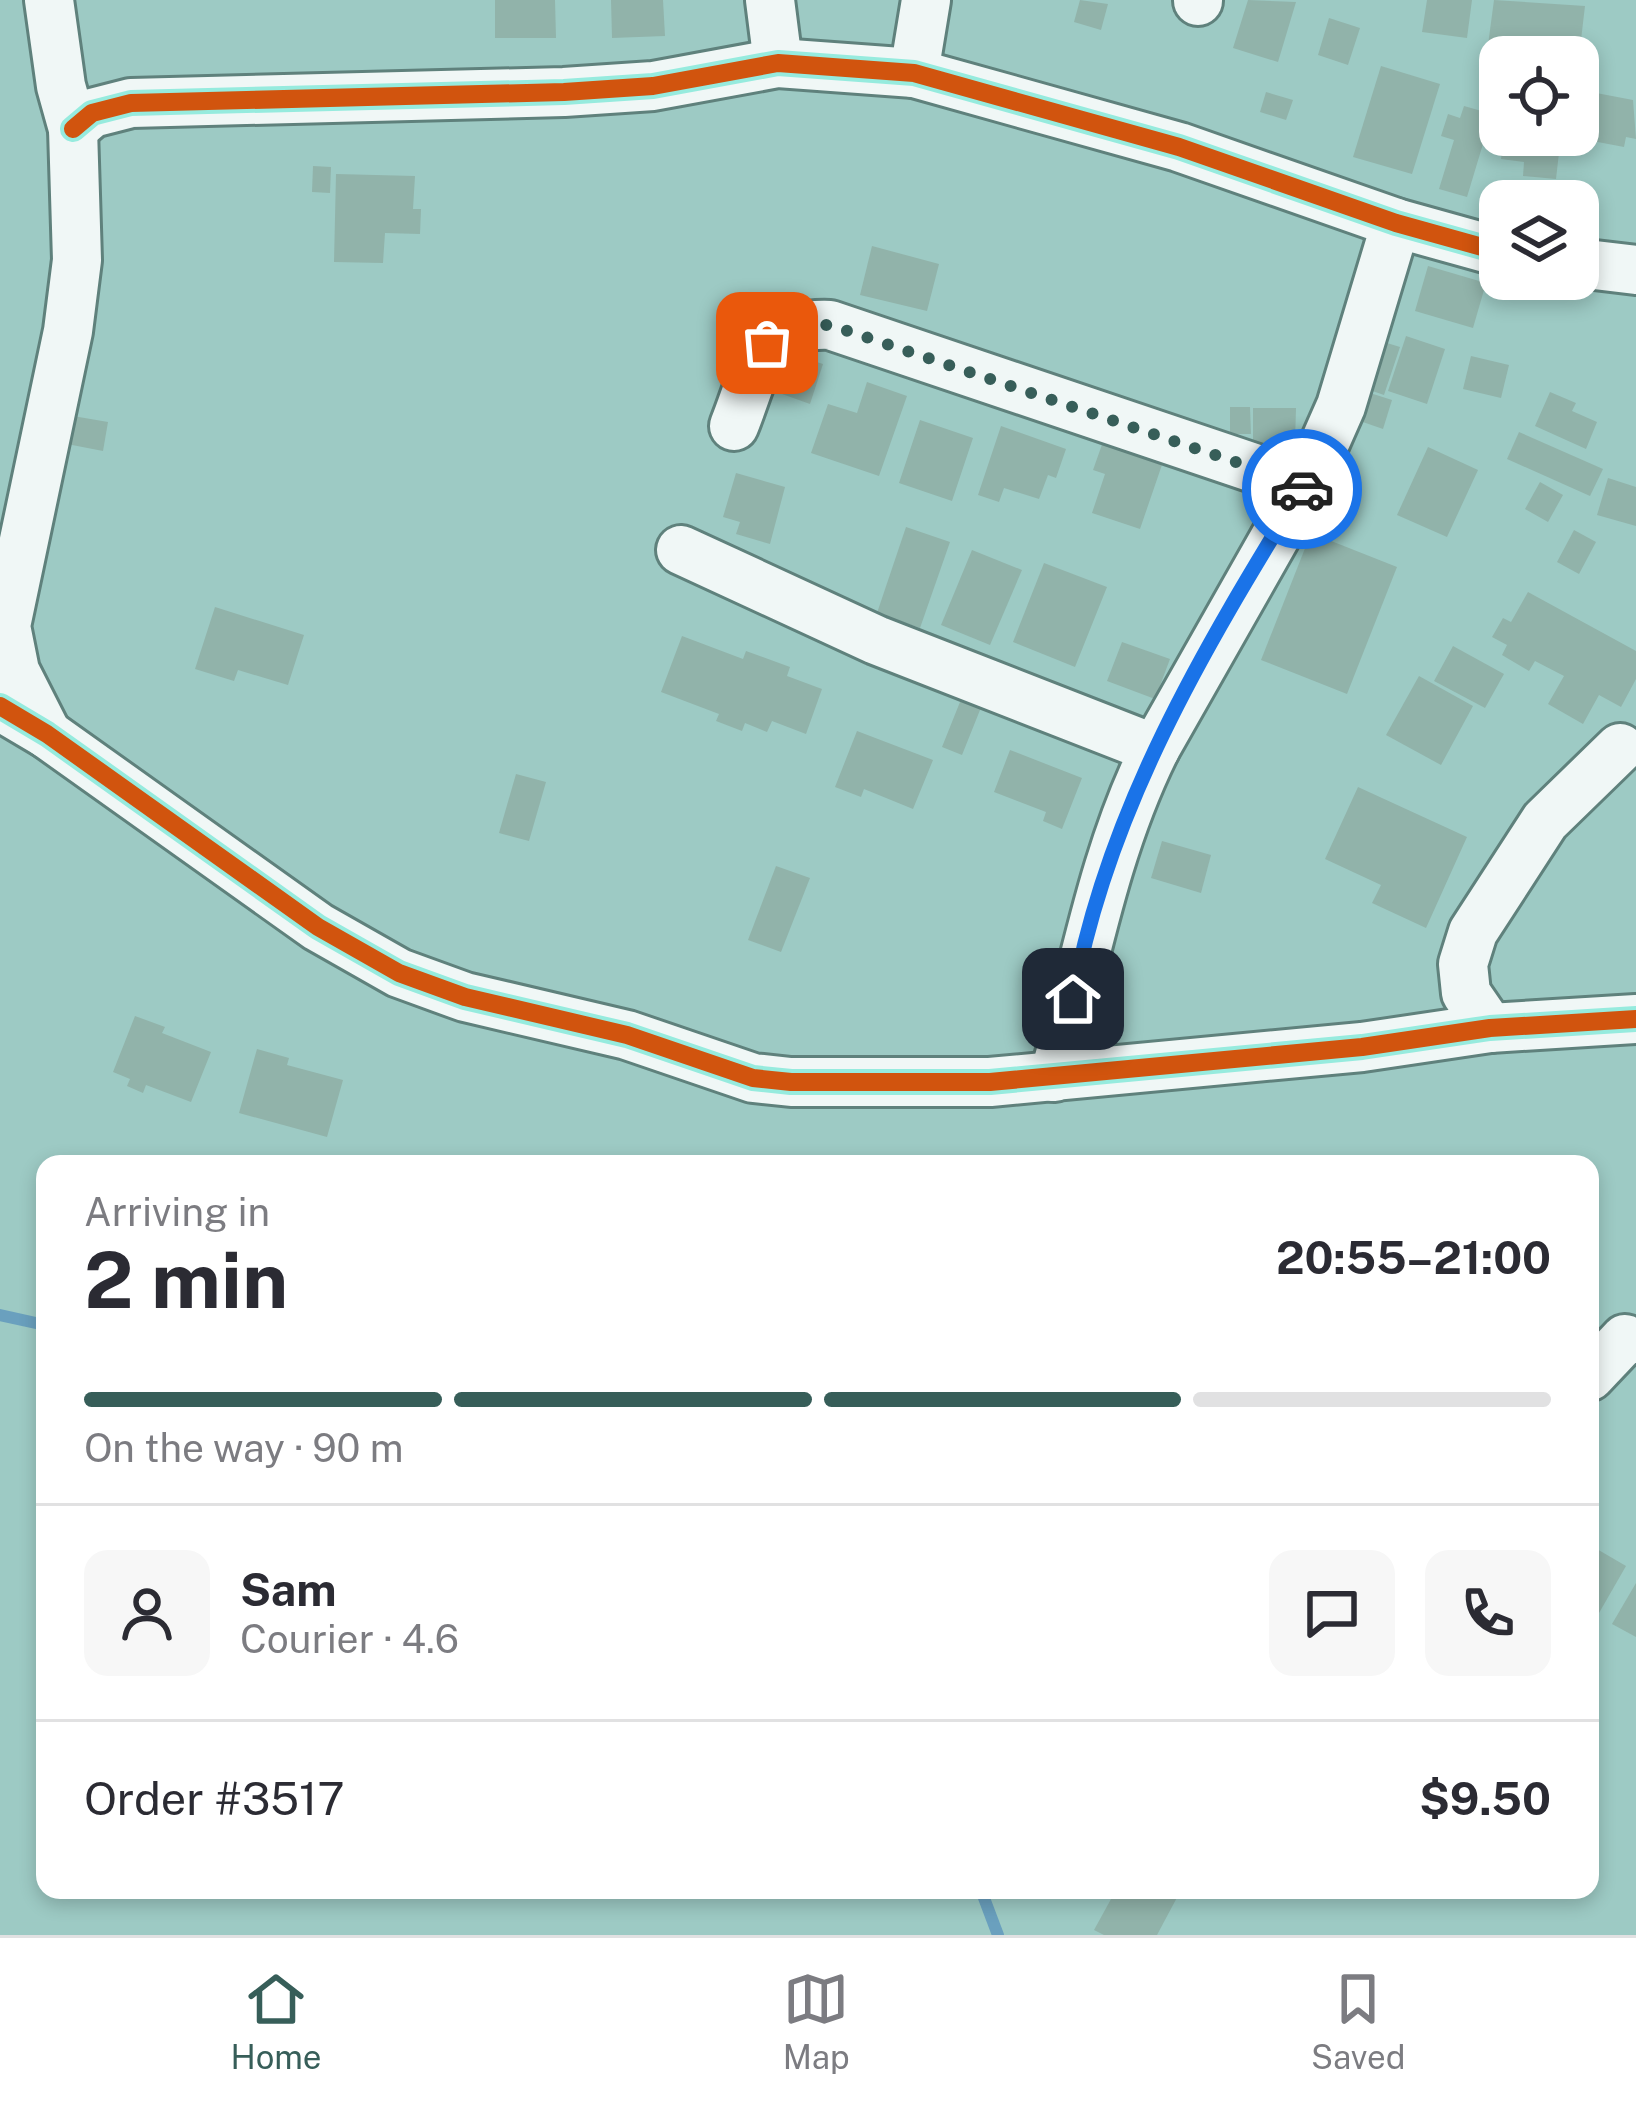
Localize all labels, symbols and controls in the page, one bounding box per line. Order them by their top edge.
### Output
map controls [1479,36,1599,300]
button: locate [1479,36,1599,156]
button: layers [1479,180,1599,300]
pin [716,292,818,394]
icon: bag [734,310,800,376]
courier [1242,429,1362,549]
icon: car [1269,456,1335,522]
pin [1022,948,1124,1050]
icon: home [1040,966,1106,1032]
text: Arriving in [84,1189,270,1235]
text: 20:55–21:00 [1276,1231,1551,1284]
text: 2 min [84,1234,288,1326]
text: On the way · 90 m [84,1425,403,1471]
button: person [84,1550,210,1676]
button: chat [1269,1550,1395,1676]
button: phone [1425,1550,1551,1676]
text: Sam [240,1563,337,1616]
text: Courier · 4.6 [240,1616,459,1662]
text: Order #3517 [84,1772,344,1825]
text: $9.50 [1419,1772,1551,1825]
tab: Home [231,1966,322,2076]
tab: Map [783,1966,850,2076]
tab: Saved [1311,1966,1405,2076]

